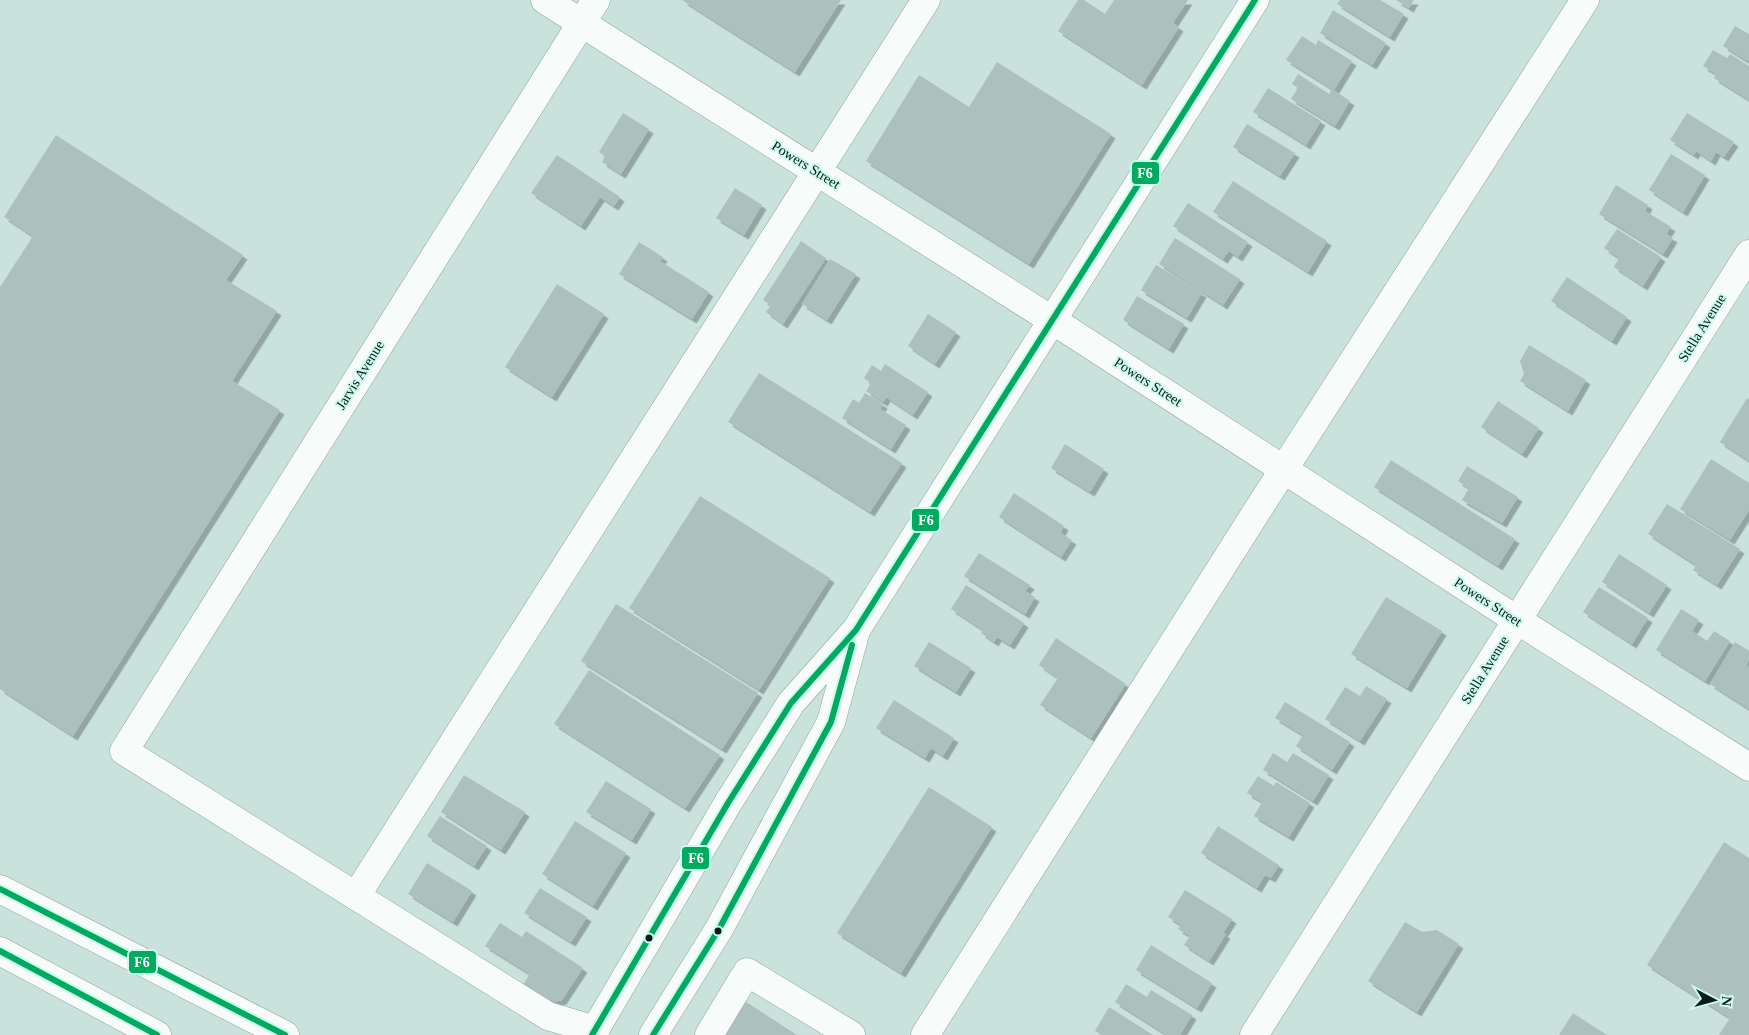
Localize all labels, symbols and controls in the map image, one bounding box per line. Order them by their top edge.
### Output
street label: Powers Street [769,138,843,192]
line badge: F6 [1131,161,1160,185]
text: F6 [1137,166,1153,181]
street label: Stella Avenue [1675,291,1729,365]
street label: Jarvis Avenue [333,338,387,412]
street label: Powers Street [1111,355,1185,409]
line badge: F6 [911,508,940,532]
text: F6 [918,513,934,528]
street label: Powers Street [1451,575,1525,629]
street label: Stella Avenue [1458,633,1512,707]
line badge: F6 [681,846,710,870]
text: F6 [688,851,704,866]
unlabelled marker [713,926,723,936]
unlabelled marker [644,933,654,943]
line badge: F6 [128,950,157,974]
text: F6 [134,955,150,970]
north arrow [1689,975,1739,1025]
text: N [1718,995,1734,1007]

